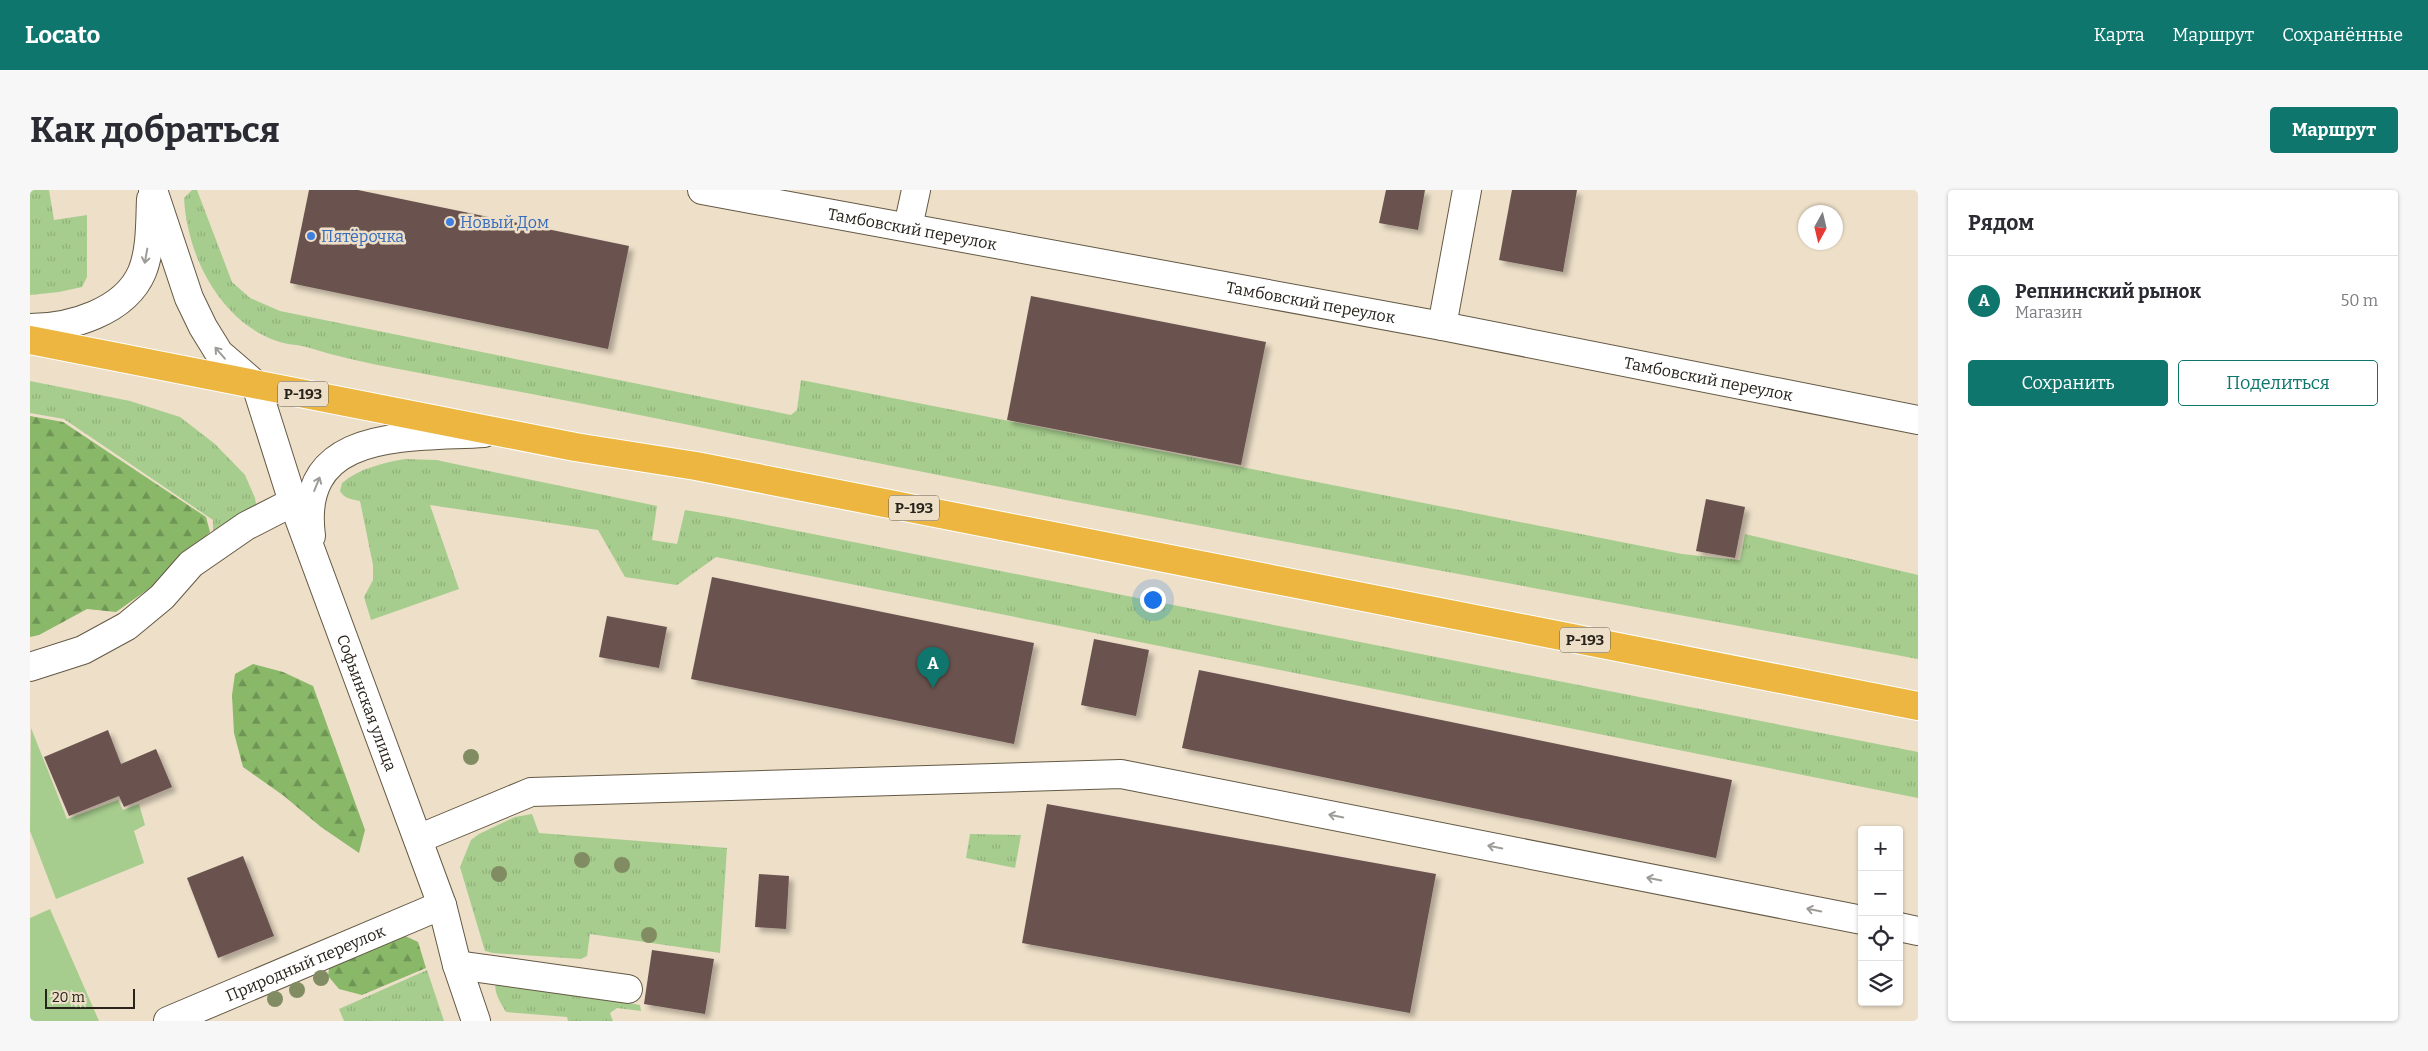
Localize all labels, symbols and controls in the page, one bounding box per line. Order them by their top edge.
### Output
text: Locato [25,21,100,49]
text: Карта [2094,24,2145,46]
text: Маршрут [2173,24,2254,46]
text: Сохранённые [2282,24,2403,46]
button: Маршрут [2270,107,2398,153]
text: Как добраться [30,109,280,151]
street label: Тамбовский переулок [826,204,999,254]
north arrow [1798,205,1843,250]
text: Рядом [1968,210,2034,236]
place label: Новый Дом [460,213,549,232]
marker: Новый Дом [444,216,456,228]
place label: Пятёрочка [321,227,404,246]
marker: Пятёрочка [305,230,317,242]
one-way arrow [141,248,151,264]
street label: Тамбовский переулок [1225,278,1397,327]
text: Репнинский рынок [2015,280,2201,303]
text: A [1978,291,1990,310]
text: 50 m [2341,291,2378,310]
text: Магазин [2015,303,2082,322]
one-way arrow [214,347,225,360]
street label: Тамбовский переулок [1622,353,1795,405]
button: Сохранить [1968,360,2168,406]
button: Поделиться [2178,360,2378,406]
road number: Р-193 [278,382,328,406]
one-way arrow [312,477,322,492]
road number: Р-193 [889,496,939,520]
your location [1140,587,1166,613]
road number: Р-193 [1560,628,1610,652]
street label: Софьинская улица [333,632,401,774]
pin: A [917,647,949,688]
one-way arrow [1328,811,1344,820]
map controls [1858,826,1903,1006]
button: + [1858,826,1903,871]
one-way arrow [1487,842,1503,852]
button: − [1858,871,1903,916]
one-way arrow [1647,873,1663,883]
one-way arrow [1806,905,1822,915]
button: locate [1858,916,1903,961]
street label: Природный переулок [223,921,388,1005]
button: layers [1858,961,1903,1006]
scale bar [45,986,135,1009]
text: 20 m [52,989,85,1006]

